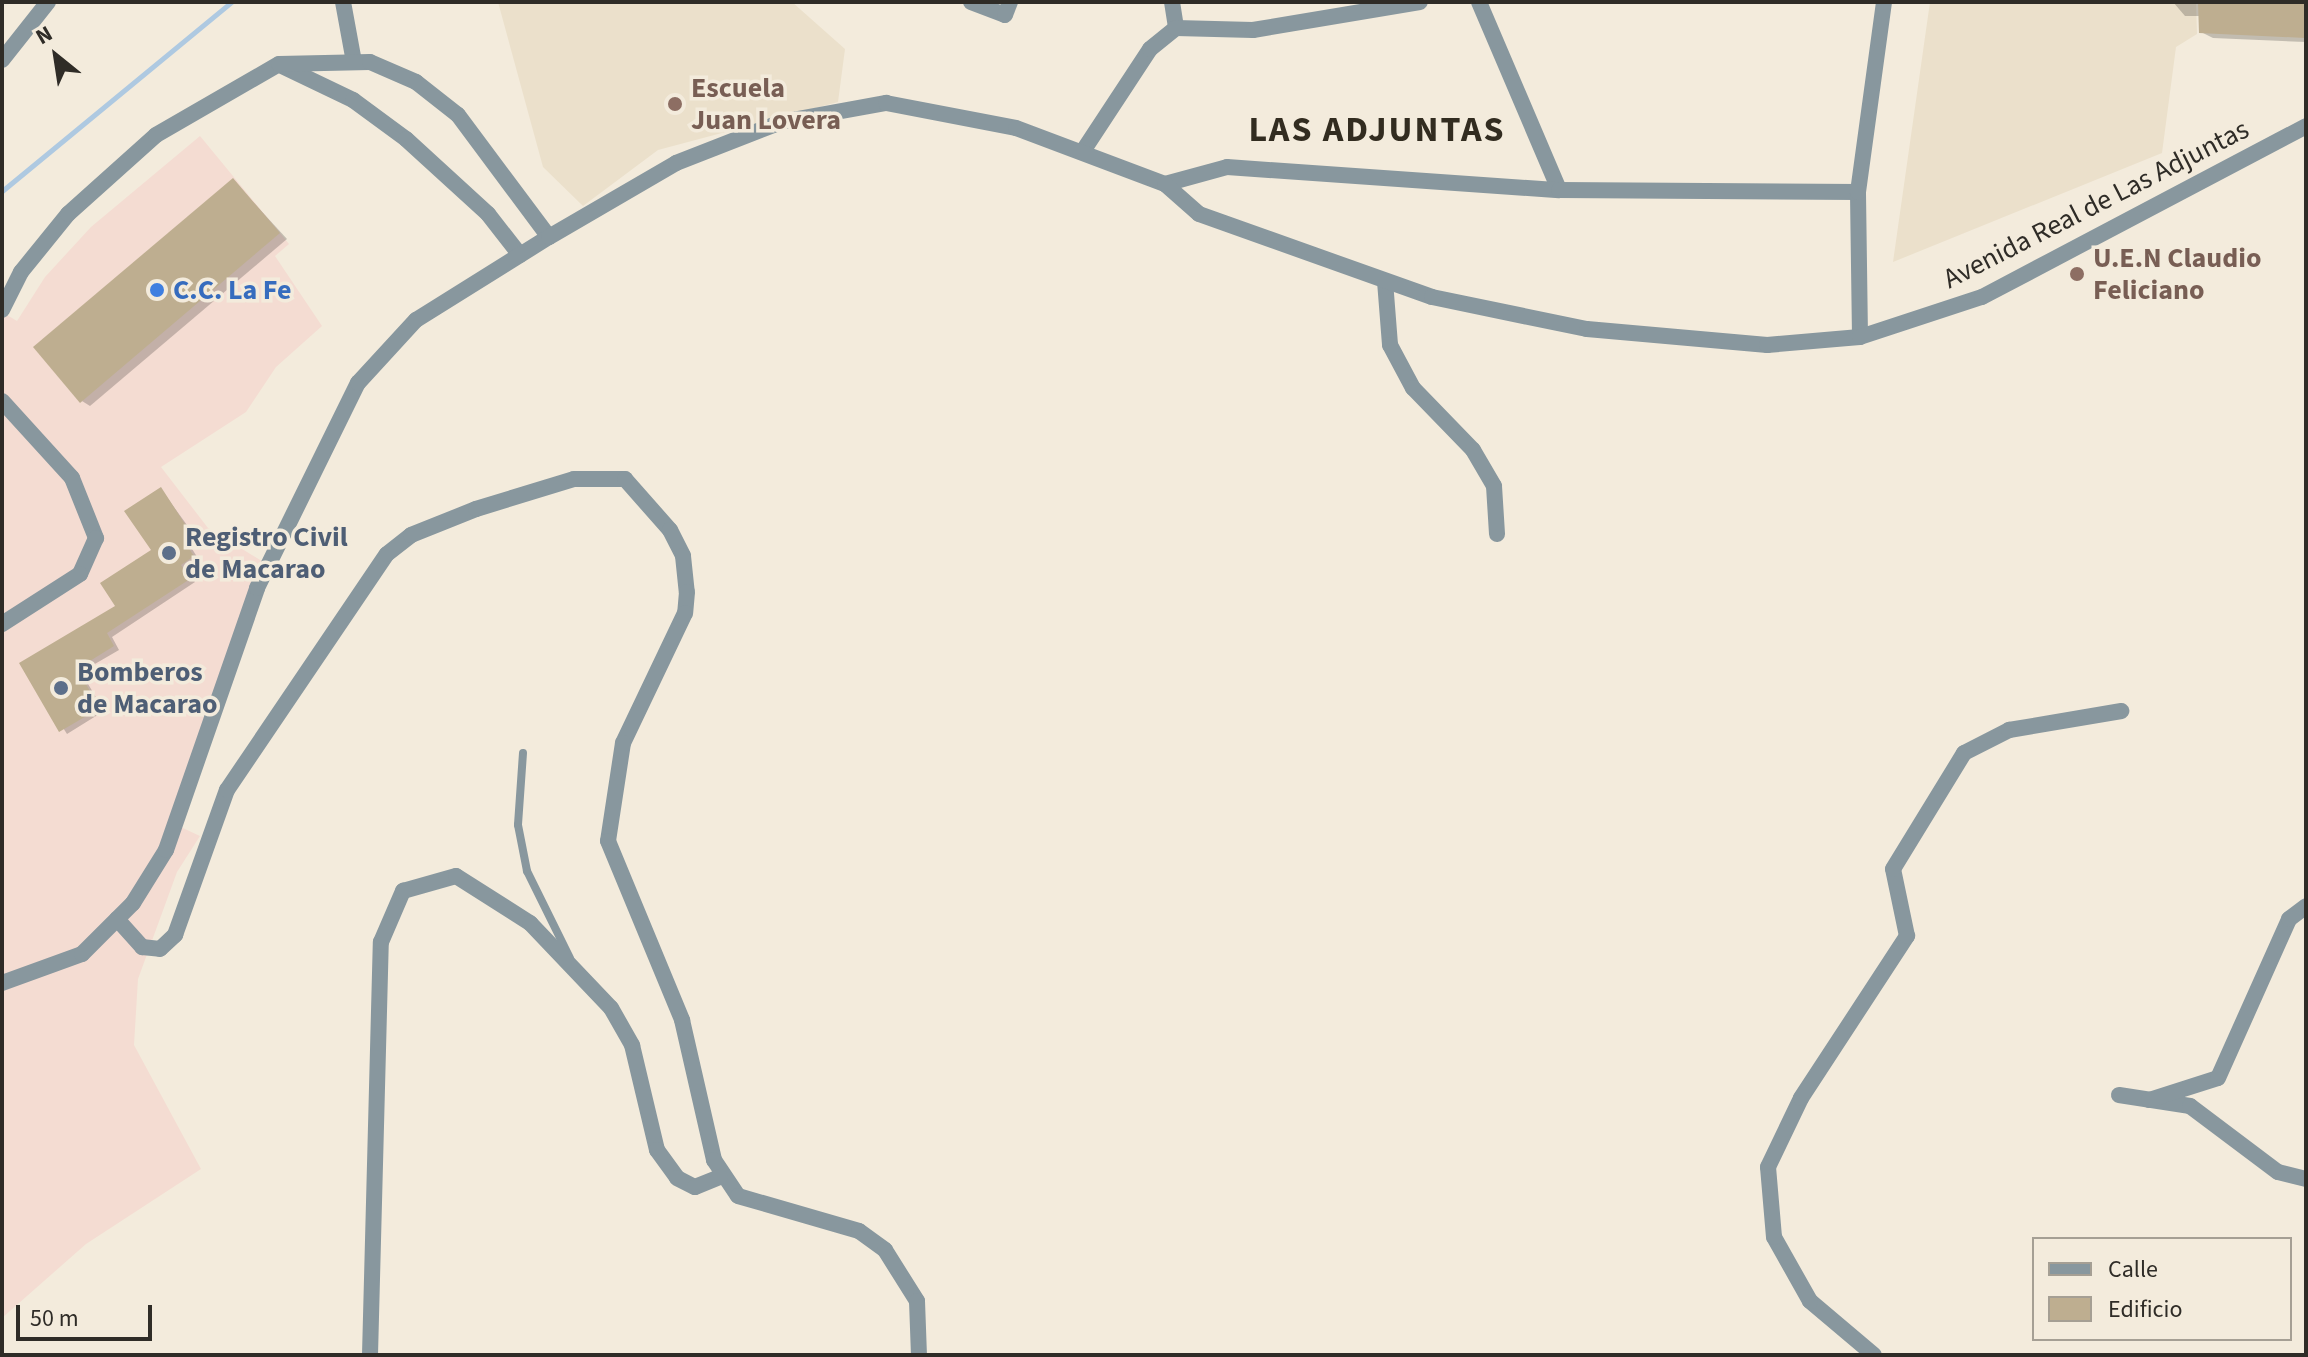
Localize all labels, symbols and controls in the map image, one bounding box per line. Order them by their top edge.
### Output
north arrow [16,16,96,96]
text: N [30,18,58,53]
place label: Escuela Juan Lovera [691,71,841,137]
marker: Escuela Juan Lovera [666,95,684,113]
district label: LAS ADJUNTAS [1248,108,1506,152]
street label: Avenida Real de Las Adjuntas [1938,112,2254,296]
place label: U.E.N Claudio Feliciano [2093,241,2262,307]
marker: U.E.N Claudio Feliciano [2068,265,2086,283]
place label: C.C. La Fe [173,273,292,307]
marker: C.C. La Fe [148,281,166,299]
place label: Registro Civil de Macarao [185,520,348,586]
marker: Registro Civil de Macarao [160,544,178,562]
place label: Bomberos de Macarao [77,655,217,721]
marker: Bomberos de Macarao [52,679,70,697]
legend [2032,1237,2292,1341]
text: Calle [2108,1252,2158,1287]
scale bar [20,1289,156,1339]
text: Edificio [2108,1292,2182,1327]
text: 50 m [30,1301,79,1336]

